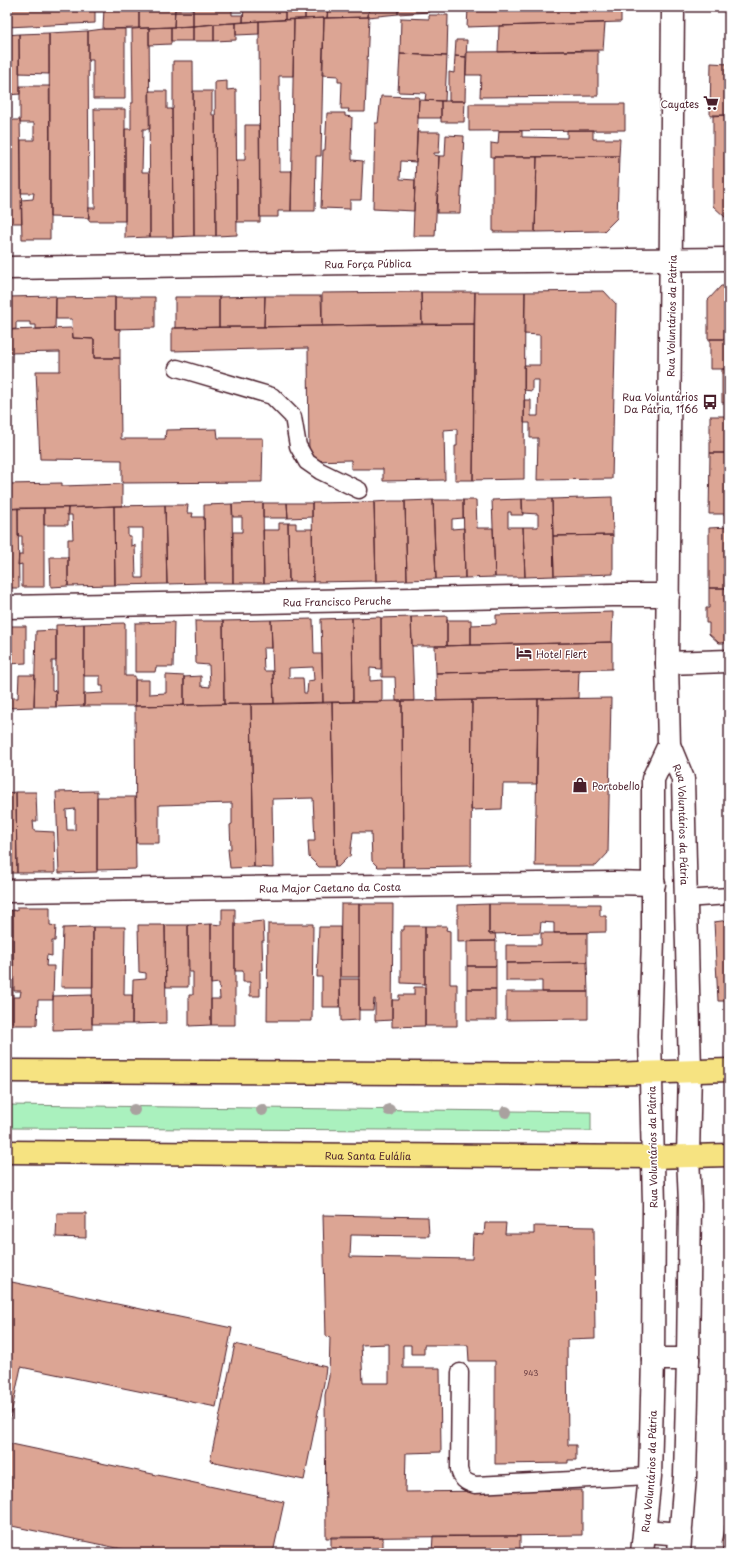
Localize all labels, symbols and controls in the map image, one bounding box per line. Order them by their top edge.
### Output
supermarket icon: Cayates [702,94,720,112]
place label: Cayates [660,96,699,111]
street label: Rua Voluntários da Pátria [662,254,680,377]
street label: Rua Força Pública [324,255,412,271]
place label: Rua Voluntários Da Pátria, 1166 [622,389,698,416]
bus stop icon: Rua Voluntários Da Pátria, 1166 [701,393,719,411]
street label: Rua Francisco Peruche [283,592,391,609]
hotel icon: Hotel Flert [515,644,533,662]
place label: Hotel Flert [536,646,587,661]
street label: Rua Voluntários da Pátria [670,761,693,886]
shop icon: Portobello [571,776,589,794]
place label: Portobello [592,778,640,793]
street label: Rua Major Caetano da Costa [259,878,402,895]
street label: Rua Voluntários da Pátria [643,1085,661,1208]
street label: Rua Santa Eulália [325,1147,412,1163]
house number: 943 [523,1367,539,1379]
street label: Rua Voluntários da Pátria [637,1409,659,1533]

